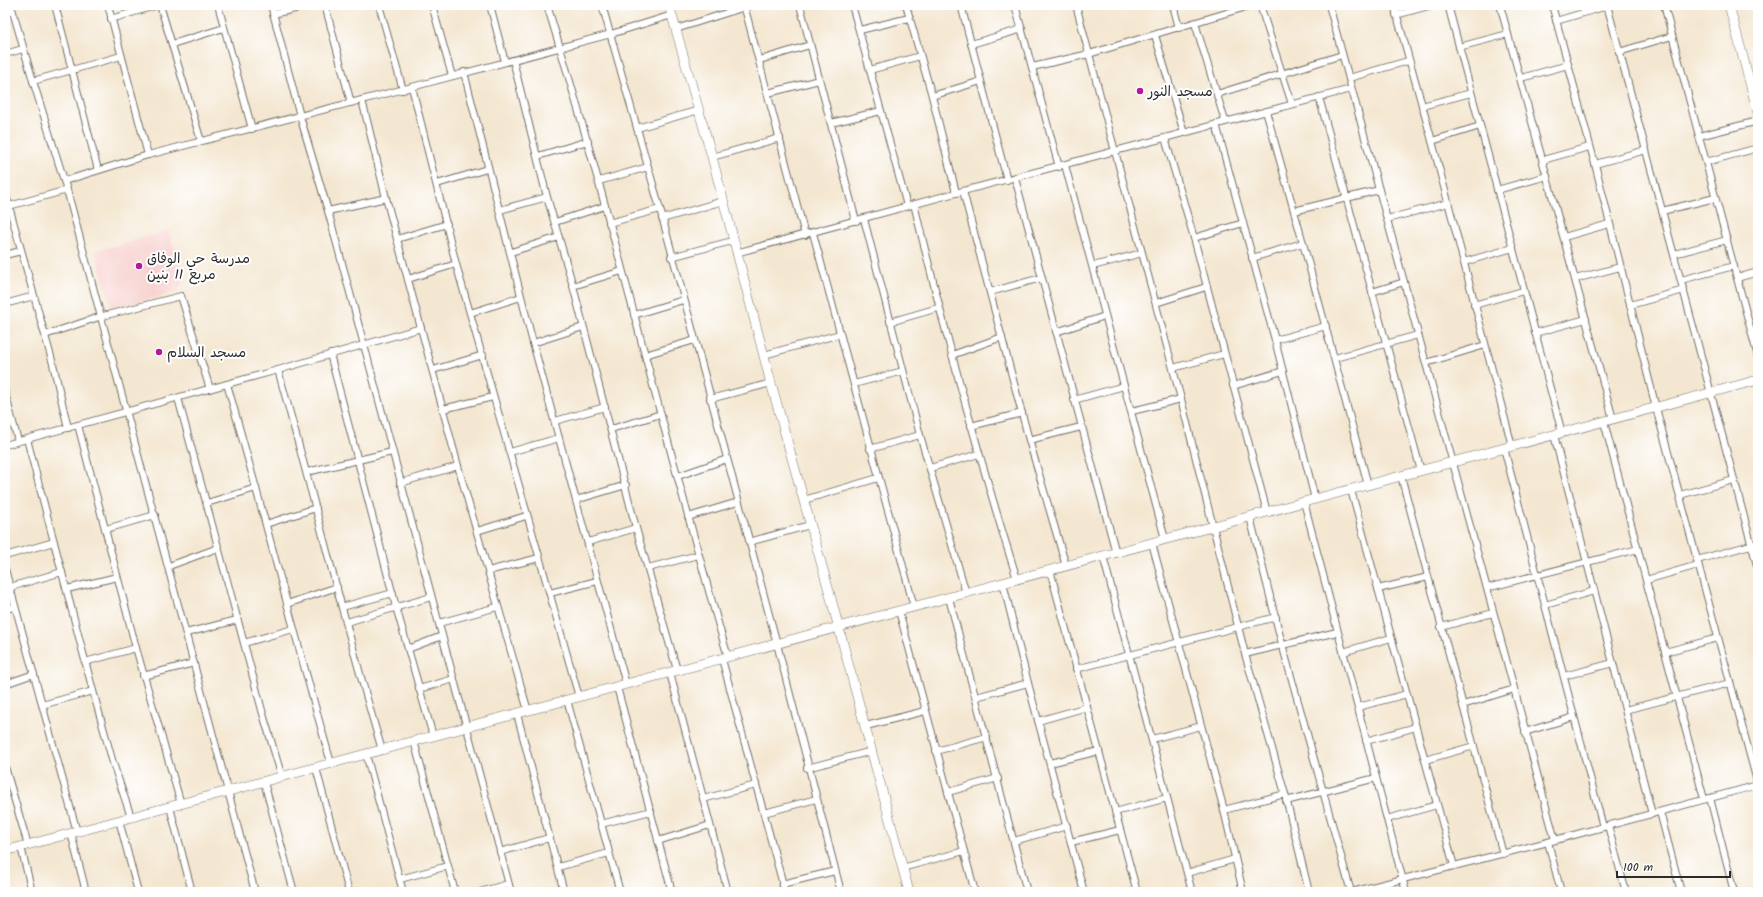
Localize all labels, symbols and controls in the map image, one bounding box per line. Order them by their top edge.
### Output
place label: مسجد النور [1147,81,1213,103]
marker: مسجد النور [1135,86,1145,96]
place label: مدرسة حي الوفاق مربع 11 بنين [147,248,250,286]
marker: مدرسة حي الوفاق مربع 11 بنين [134,261,144,271]
place label: مسجد السلام [167,342,246,364]
marker: مسجد السلام [154,347,164,357]
scale bar [1617,853,1730,879]
text: 100 m [1623,858,1654,877]

